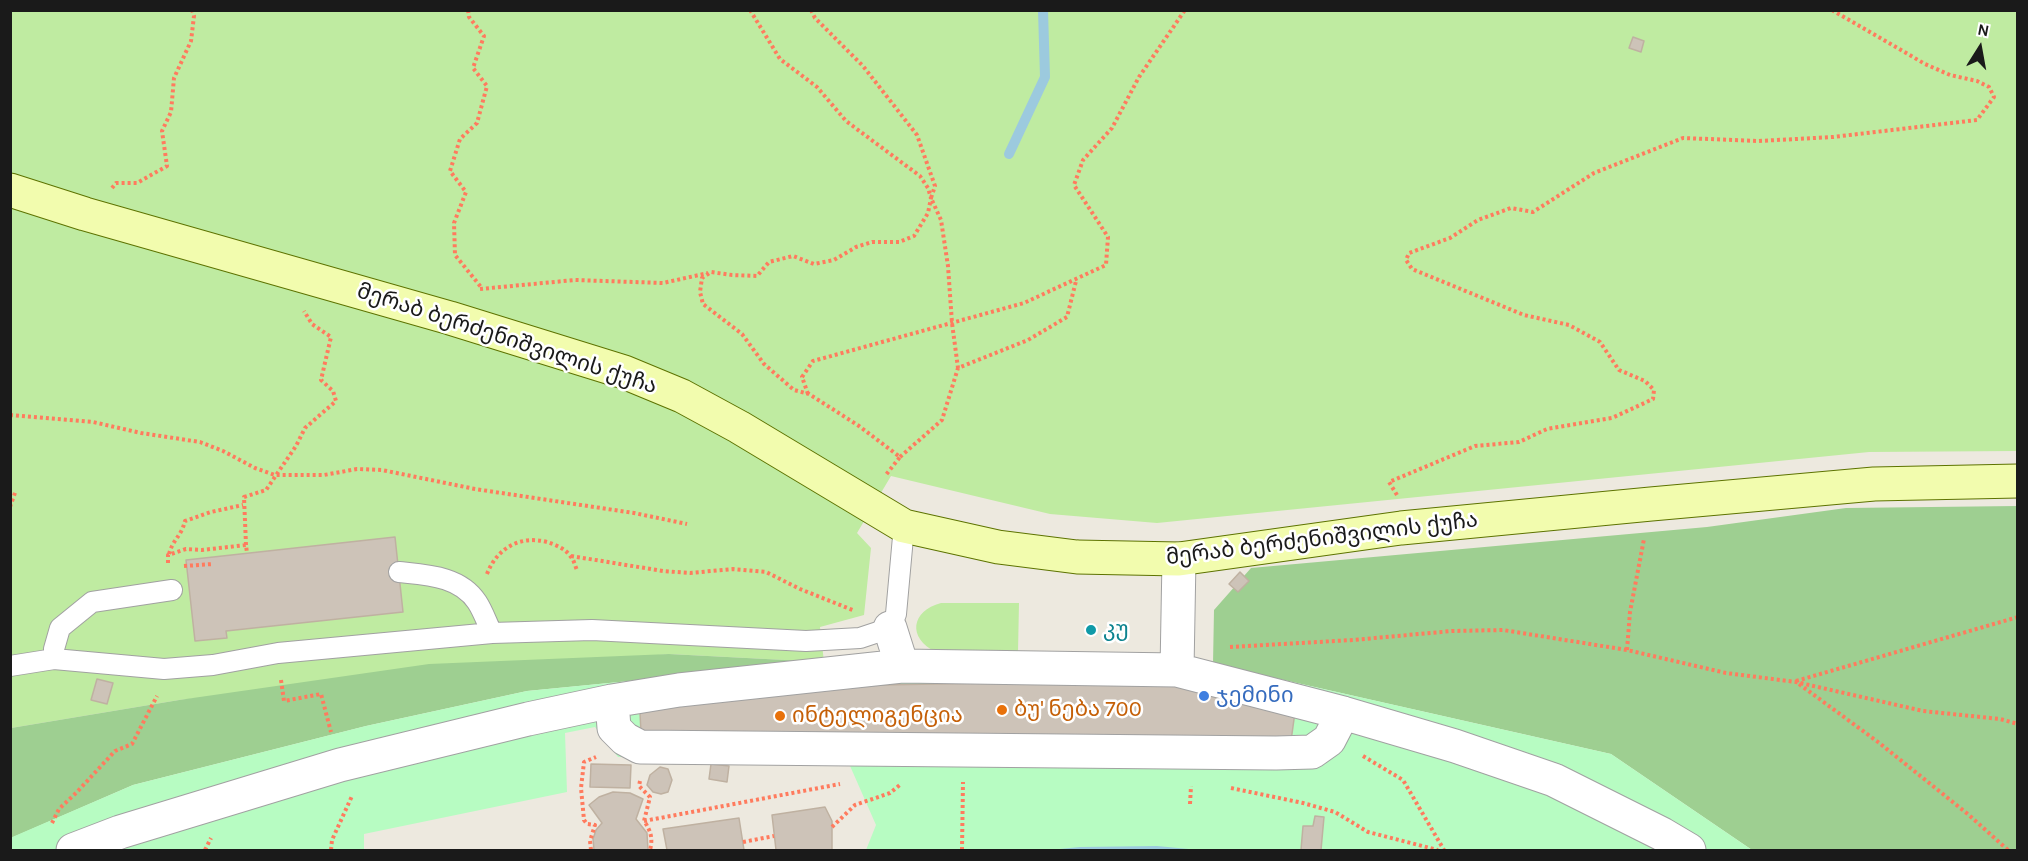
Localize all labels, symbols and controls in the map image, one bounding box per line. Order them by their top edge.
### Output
north arrow [1950,18,2010,78]
text: N [1976,19,1991,40]
street label: მერაბ ბერძენიშვილის ქუჩა [354,278,660,400]
street label: მერაბ ბერძენიშვილის ქუჩა [1165,507,1479,571]
place label: კუ [1103,617,1129,643]
marker: კუ [1084,623,1098,637]
place label: ჯემინი [1216,683,1294,709]
marker: ჯემინი [1197,689,1211,703]
place label: ბუ' ნება 700 [1014,697,1142,723]
place label: ინტელიგენცია [792,703,963,729]
marker: ბუ' ნება 700 [995,703,1009,717]
marker: ინტელიგენცია [773,709,787,723]

